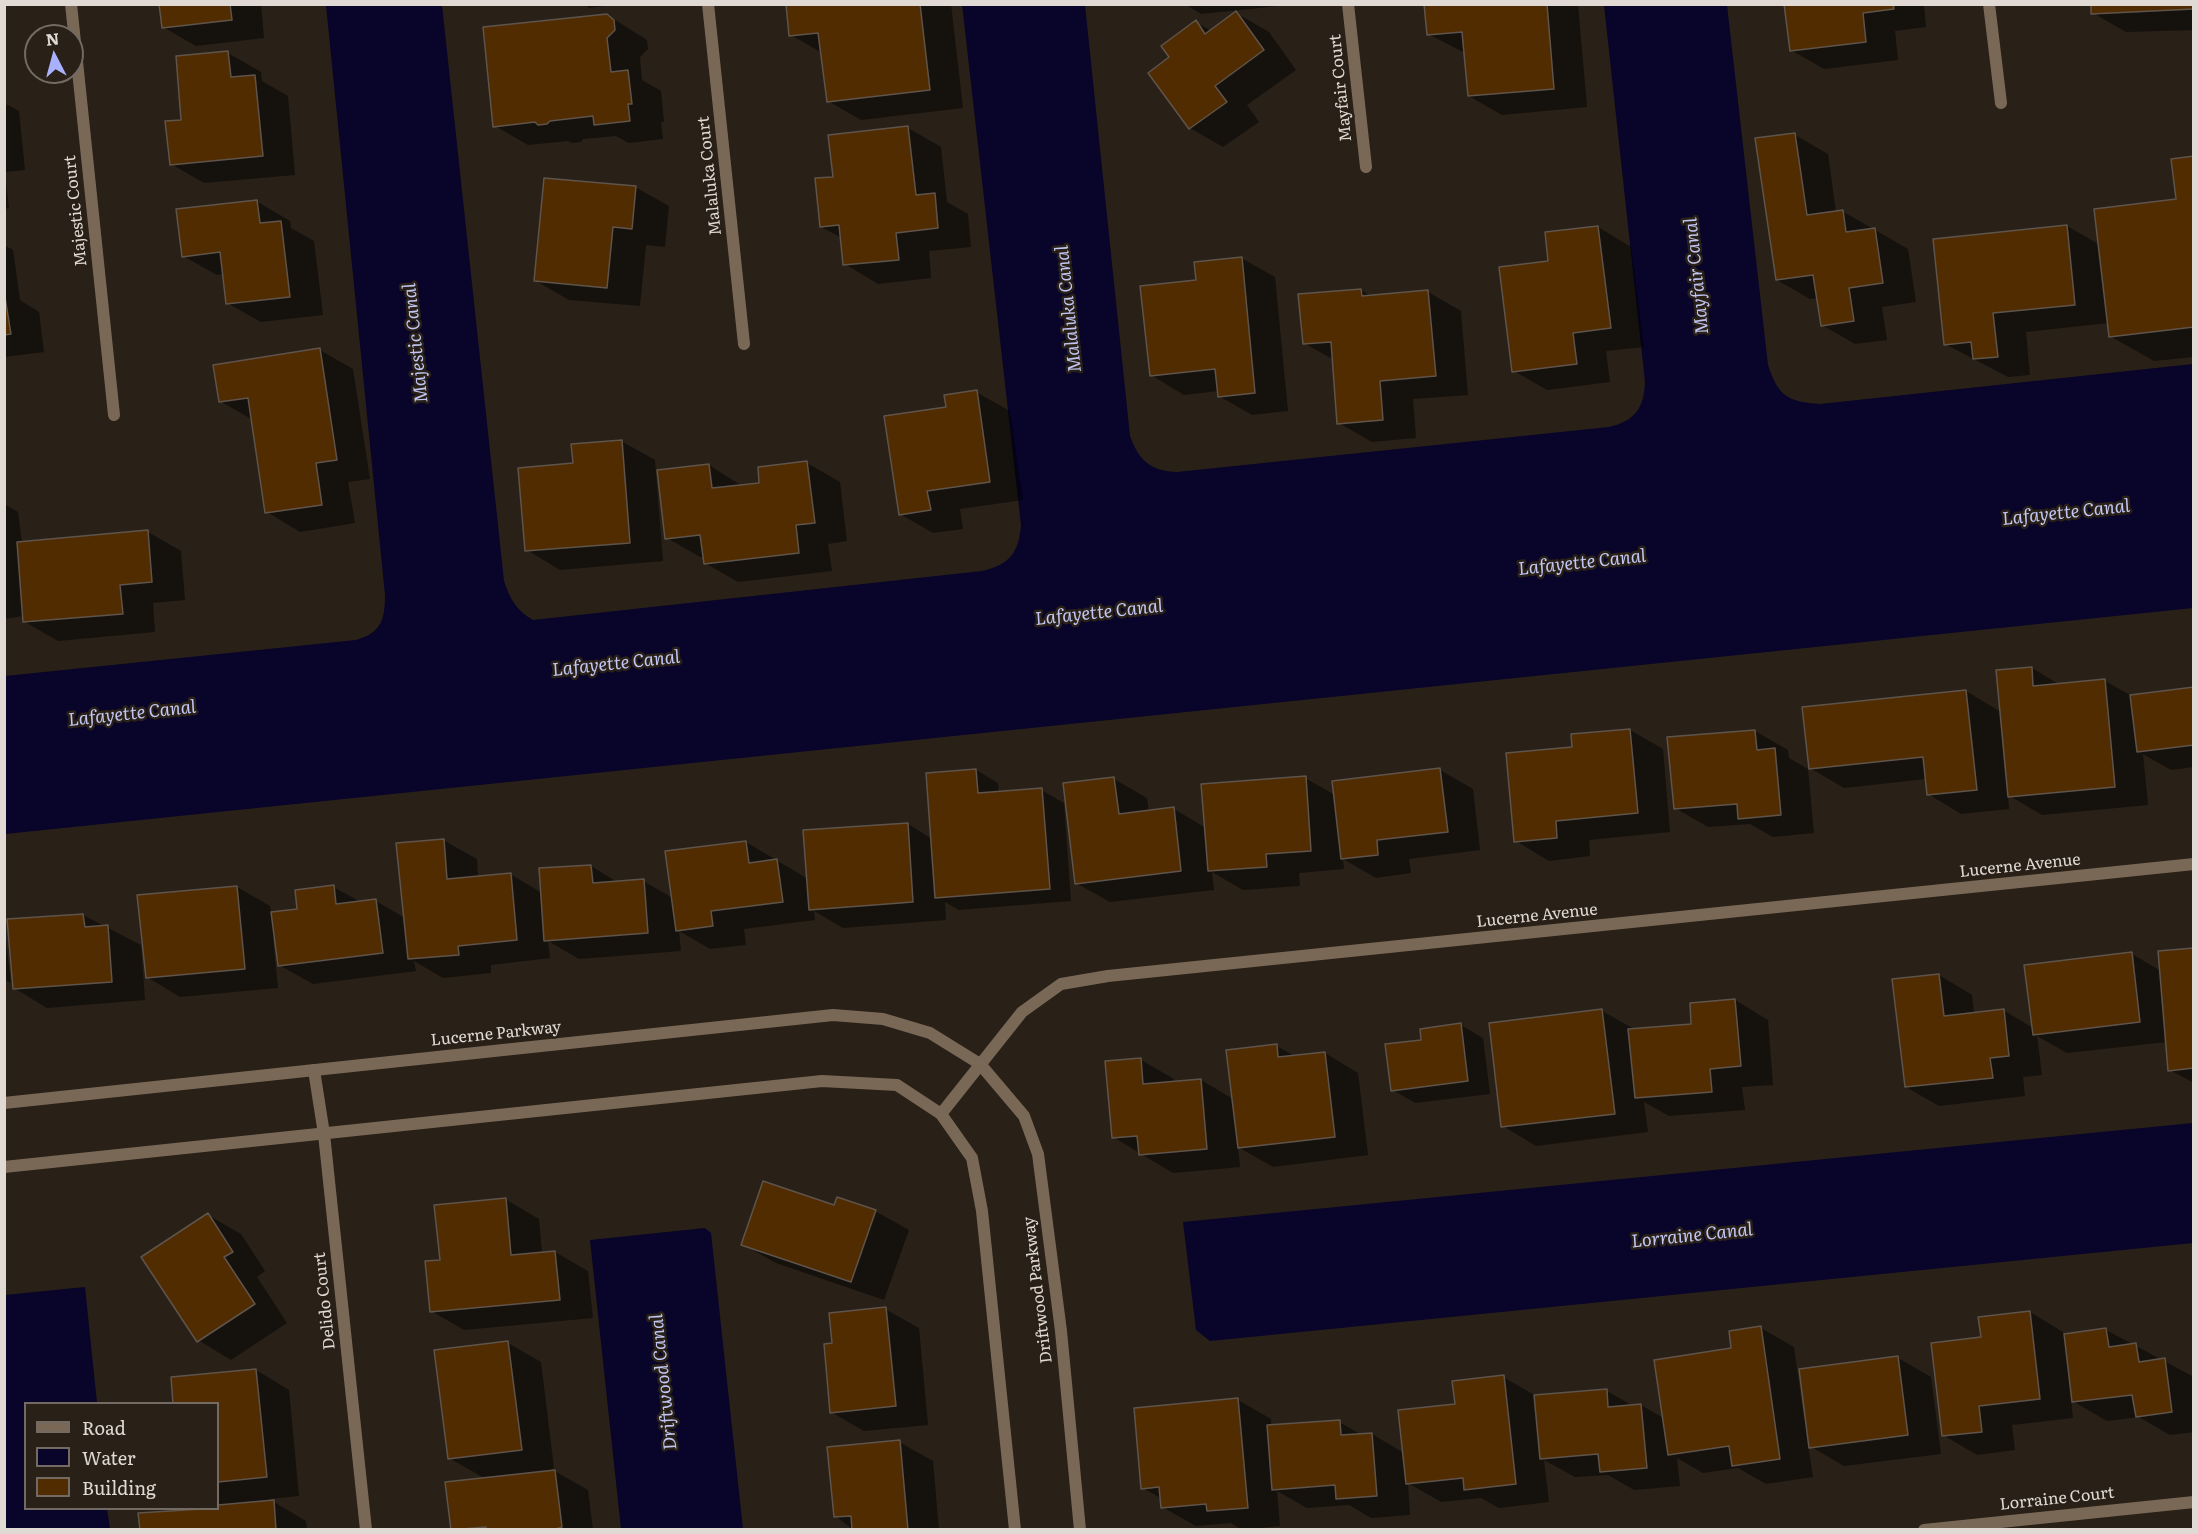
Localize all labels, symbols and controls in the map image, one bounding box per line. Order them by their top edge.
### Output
north arrow [24,24,84,84]
text: N [44,25,60,51]
street label: Mayfair Court [1326,33,1356,143]
street label: Malaluka Court [694,115,726,237]
street label: Majestic Court [61,154,91,268]
water label: Mayfair Canal [1680,217,1714,335]
water label: Malaluka Canal [1052,244,1086,374]
water label: Majestic Canal [399,282,433,404]
water label: Lafayette Canal [2001,496,2131,530]
water label: Lafayette Canal [1517,546,1647,580]
water label: Lafayette Canal [1034,596,1164,630]
water label: Lafayette Canal [551,647,681,681]
water label: Lafayette Canal [67,697,197,731]
street label: Lucerne Avenue [1958,850,2082,882]
street label: Lucerne Avenue [1475,900,1599,932]
street label: Lucerne Parkway [430,1018,562,1050]
street label: Driftwood Parkway [1019,1216,1057,1364]
water label: Lorraine Canal [1630,1219,1754,1253]
street label: Delido Court [310,1251,340,1351]
water label: Driftwood Canal [646,1313,682,1451]
legend [24,1402,219,1510]
text: Road [82,1414,126,1441]
text: Water [82,1444,135,1471]
text: Building [82,1474,156,1501]
street label: Lorraine Court [1999,1483,2115,1515]

